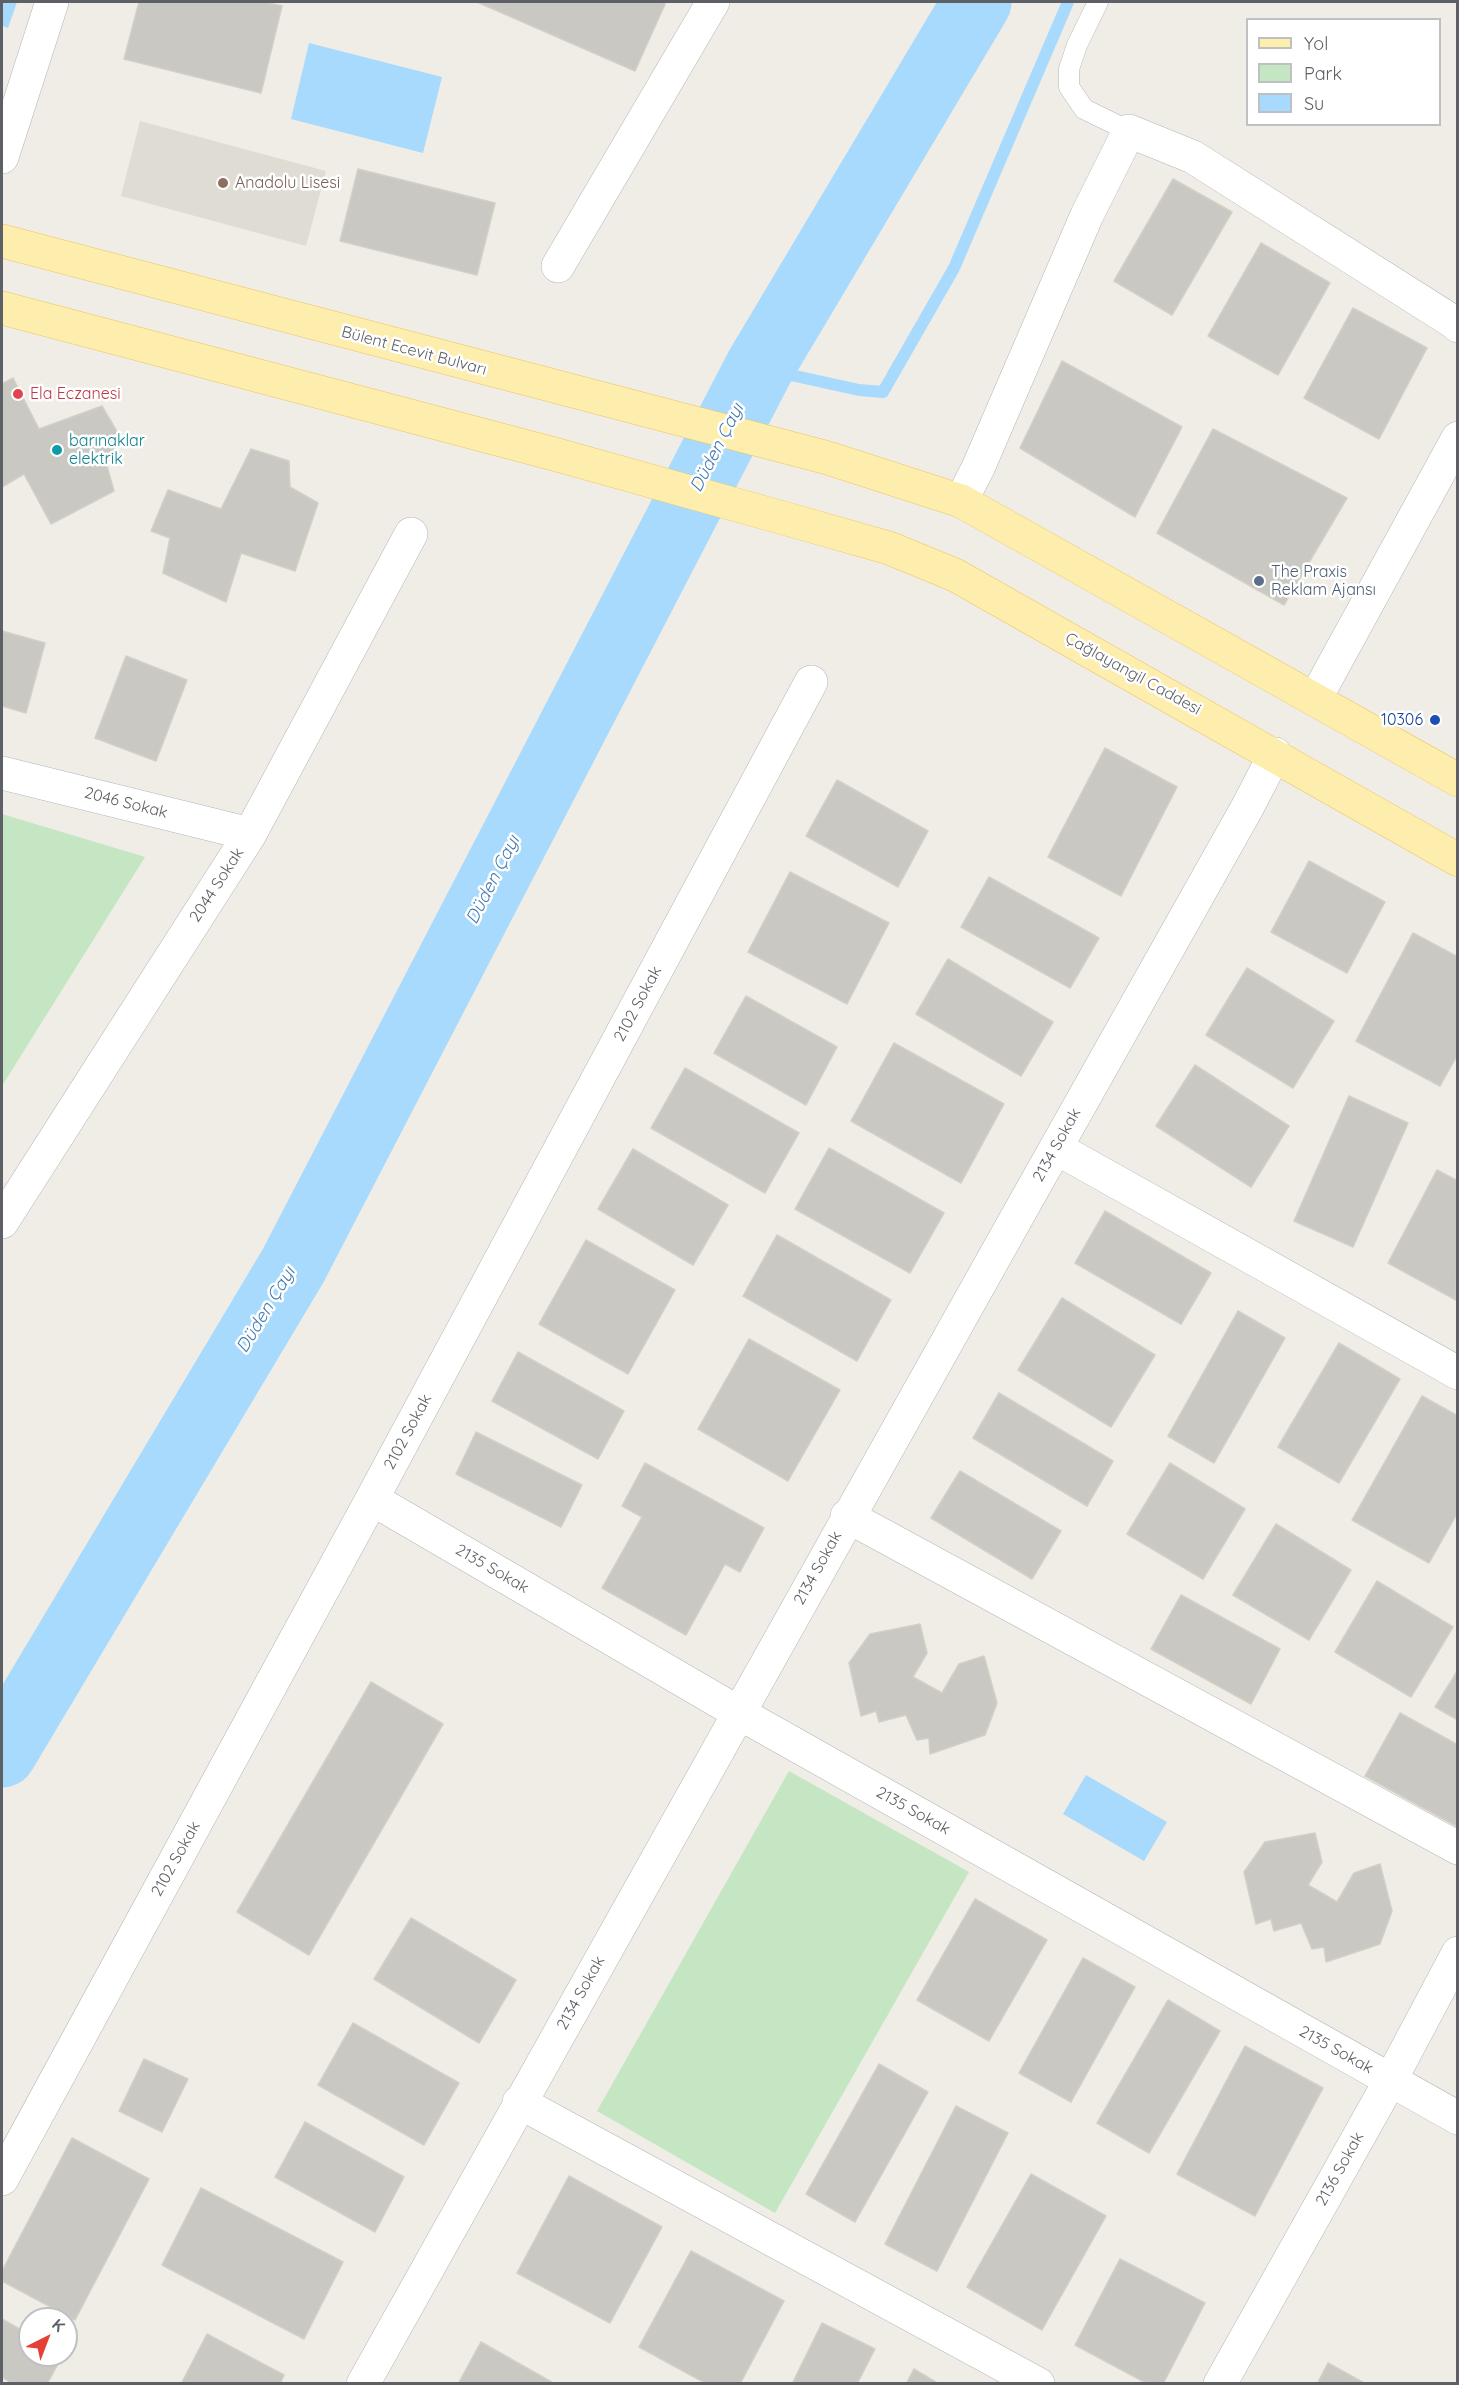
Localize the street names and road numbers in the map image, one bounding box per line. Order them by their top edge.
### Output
street label: Bülent Ecevit Bulvarı [339,322,489,380]
street label: Çağlayangil Caddesi [1062,629,1204,719]
street label: 2046 Sokak [82,783,170,823]
street label: 2044 Sokak [186,844,248,926]
street label: 2102 Sokak [610,963,666,1045]
street label: 2134 Sokak [1029,1105,1085,1185]
street label: 2102 Sokak [380,1391,436,1473]
street label: 2134 Sokak [790,1528,846,1608]
street label: 2135 Sokak [452,1540,532,1598]
street label: 2135 Sokak [873,1783,953,1839]
street label: 2102 Sokak [147,1818,205,1900]
street label: 2134 Sokak [553,1953,609,2033]
street label: 2135 Sokak [1296,2022,1376,2078]
street label: 2136 Sokak [1312,2129,1368,2209]

